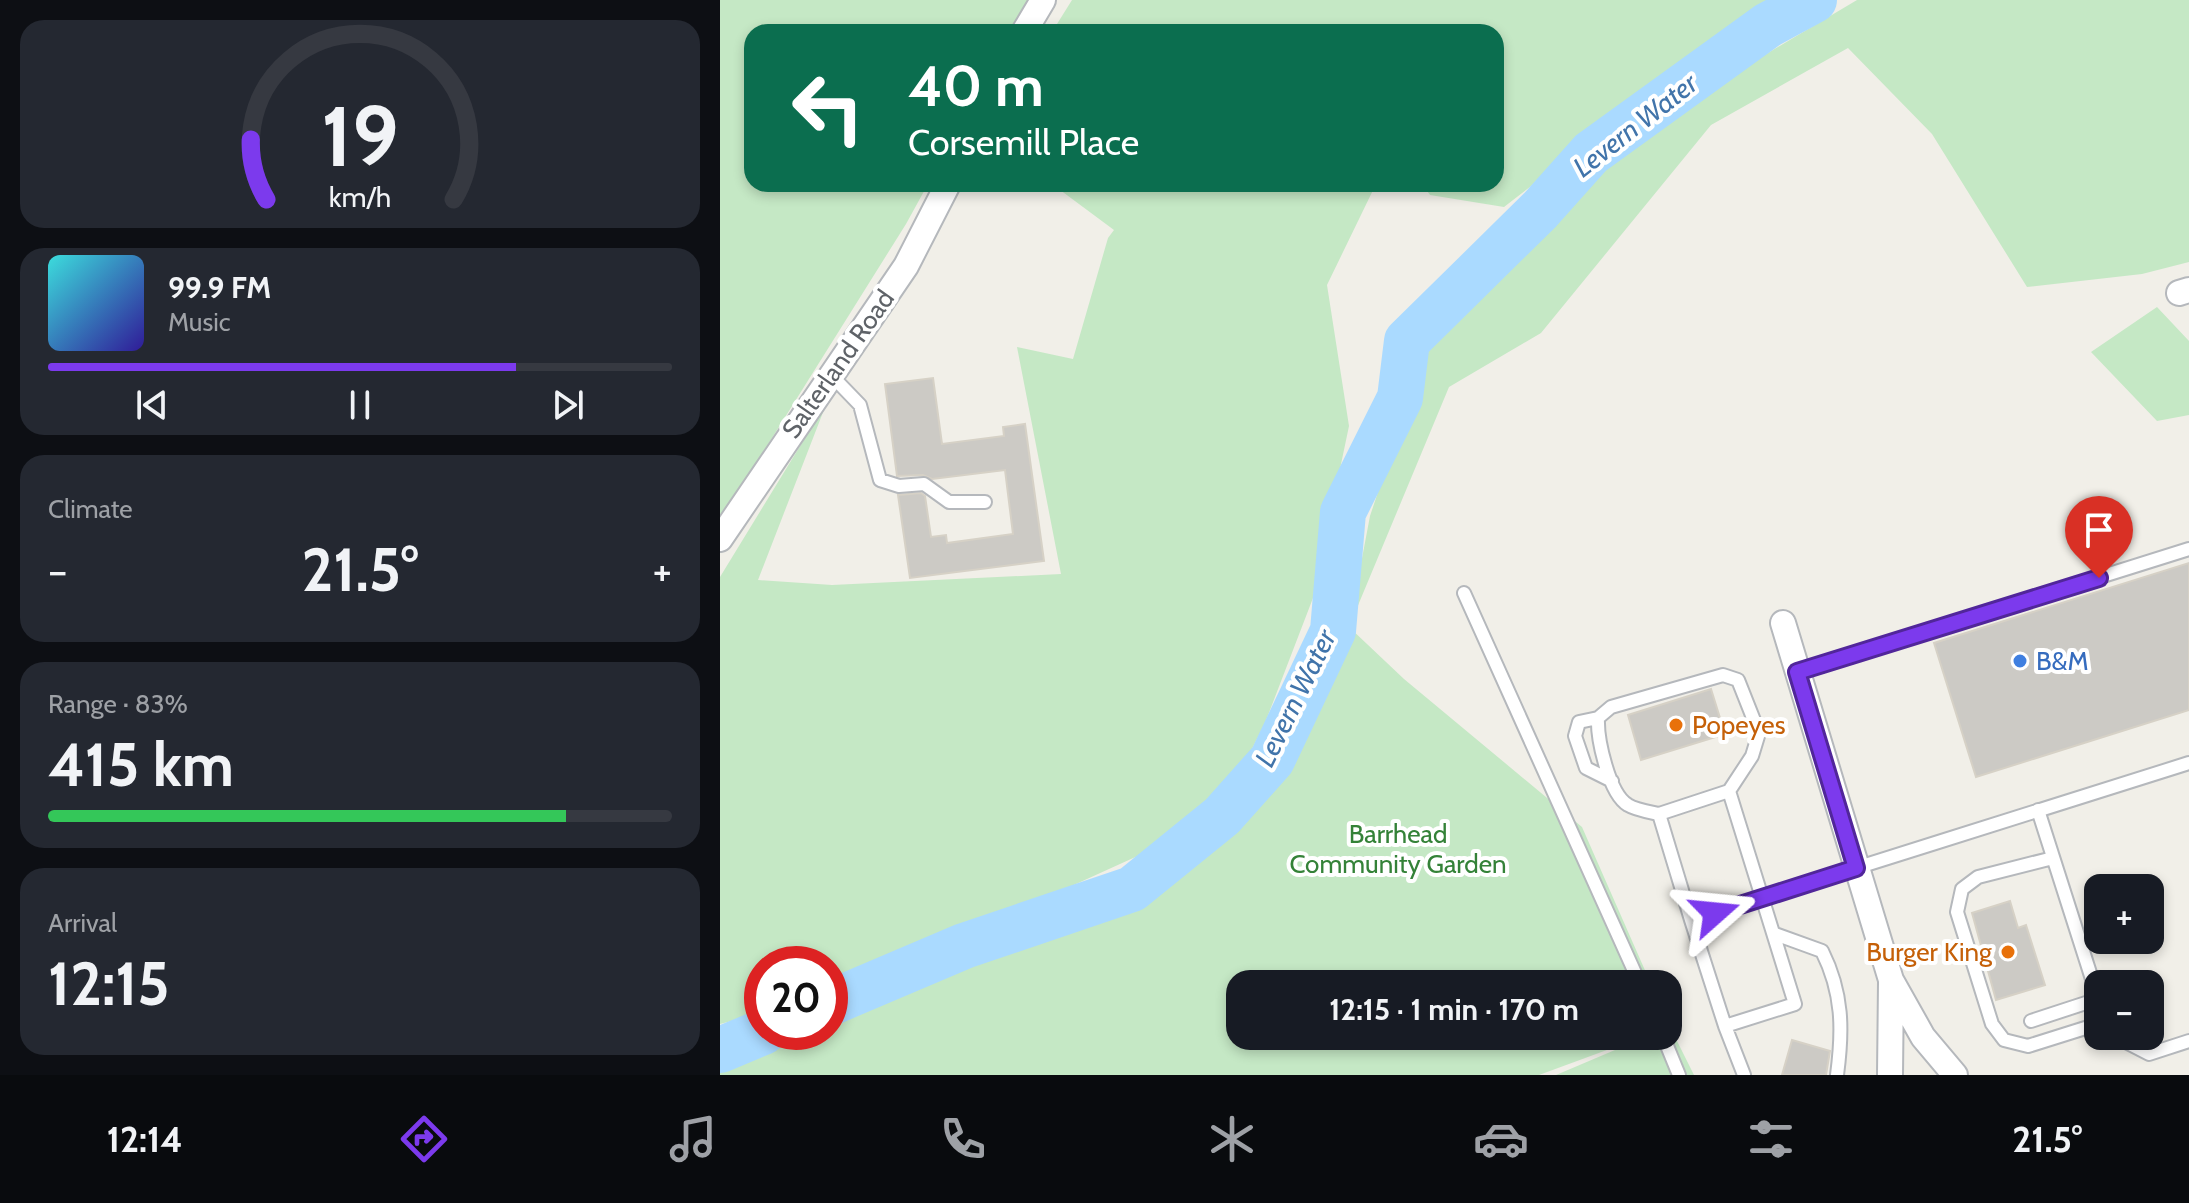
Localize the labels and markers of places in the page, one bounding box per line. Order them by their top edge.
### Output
pin [2065,496,2133,578]
place label: B&M [2036,645,2089,677]
marker: B&M [2011,652,2029,670]
place label: Popeyes [1692,709,1786,741]
marker: Popeyes [1667,716,1685,734]
place label: Burger King [1866,936,1993,968]
marker: Burger King [1999,943,2017,961]

